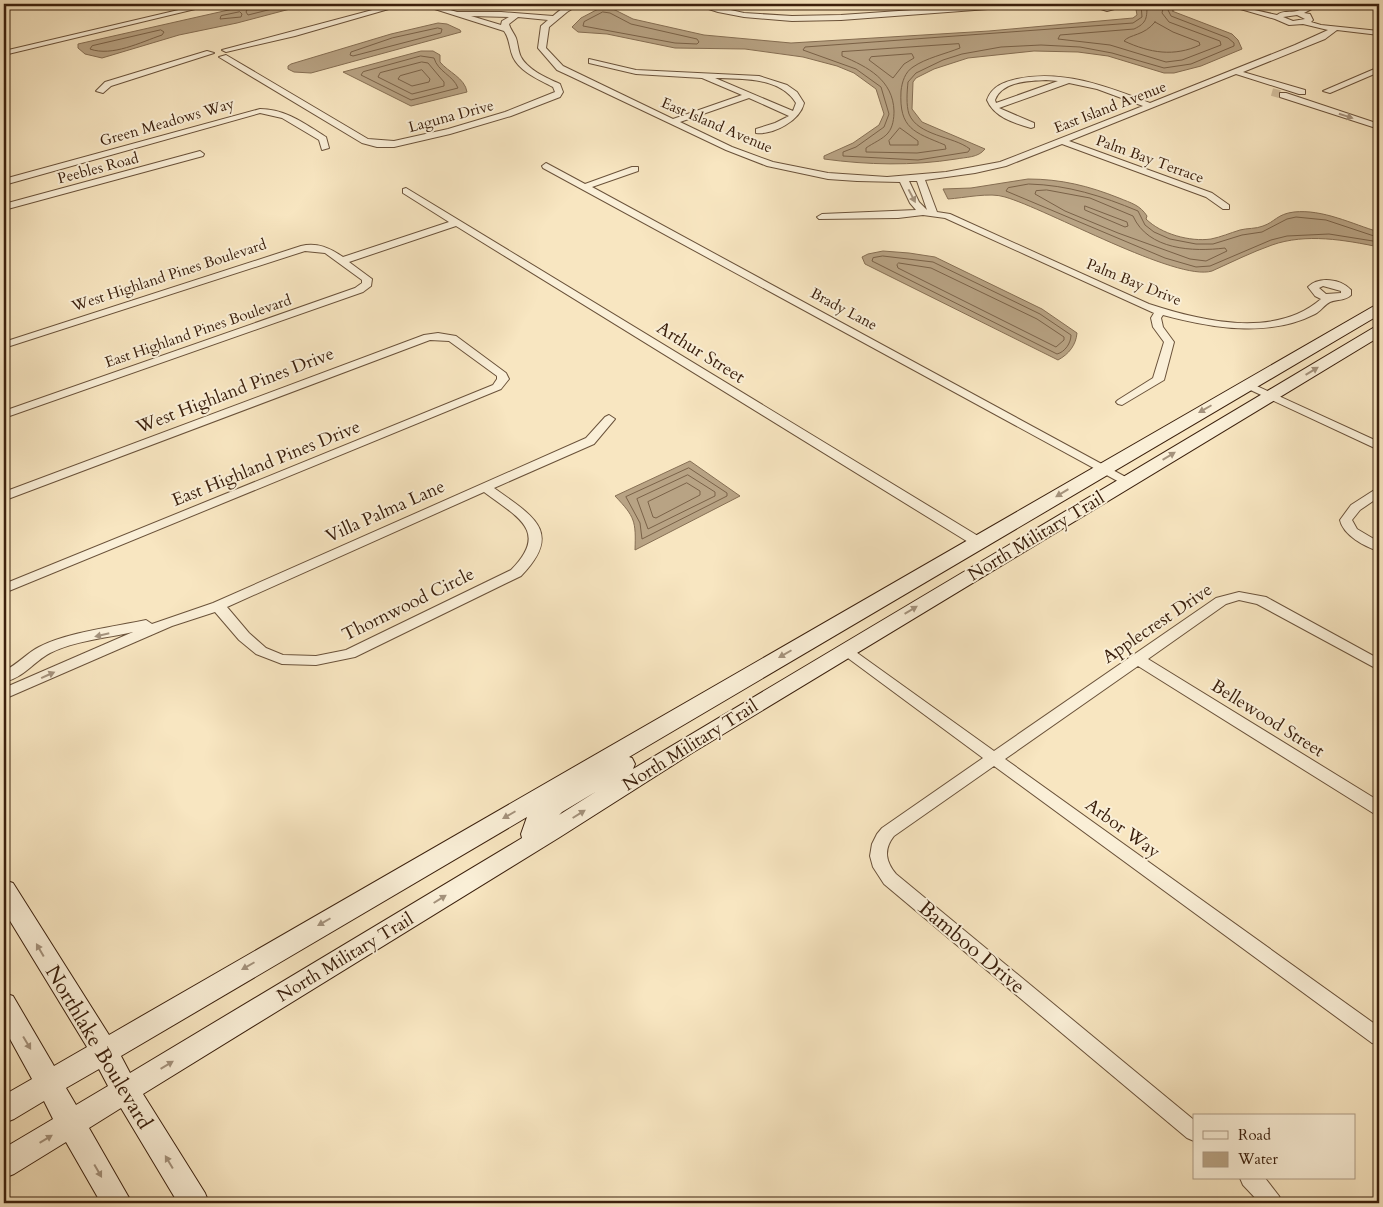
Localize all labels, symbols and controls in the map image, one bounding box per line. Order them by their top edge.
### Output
street label: East Island Avenue [1051,76,1169,138]
street label: Green Meadows Way [97,93,237,151]
street label: East Island Avenue [658,93,776,158]
street label: Laguna Drive [406,95,496,137]
one-way arrow [1339,112,1354,120]
street label: Palm Bay Terrace [1093,130,1207,188]
street label: Peebles Road [55,148,141,188]
one-way arrow [908,189,916,203]
street label: West Highland Pines Boulevard [68,234,269,316]
street label: Palm Bay Drive [1084,254,1185,310]
street label: Brady Lane [807,283,881,335]
street label: East Highland Pines Boulevard [102,290,294,372]
street label: Arthur Street [652,315,750,390]
street label: West Highland Pines Drive [132,341,338,440]
one-way arrow [1306,366,1319,375]
one-way arrow [1198,405,1213,413]
street label: East Highland Pines Drive [168,414,364,513]
one-way arrow [1162,451,1176,460]
street label: Villa Palma Lane [322,474,449,549]
street label: North Military Trail [963,486,1110,587]
one-way arrow [1055,488,1068,497]
street label: Thornwood Circle [338,562,479,647]
street label: Applecrest Drive [1097,577,1217,669]
one-way arrow [905,606,918,615]
one-way arrow [94,631,110,639]
one-way arrow [779,650,792,659]
one-way arrow [41,670,55,678]
street label: Bellewood Street [1206,674,1329,763]
street label: North Military Trail [618,693,763,797]
street label: Arbor Way [1080,793,1166,864]
one-way arrow [572,809,585,819]
one-way arrow [501,811,516,819]
one-way arrow [434,894,447,904]
street label: Bamboo Drive [912,894,1031,1001]
street label: North Military Trail [272,907,419,1008]
one-way arrow [317,918,331,927]
one-way arrow [36,943,44,958]
street label: Northlake Boulevard [38,960,159,1135]
one-way arrow [242,962,255,971]
one-way arrow [23,1036,31,1050]
one-way arrow [160,1061,173,1070]
legend [1193,1114,1356,1180]
text: Road [1238,1125,1271,1145]
one-way arrow [39,1135,52,1144]
text: Water [1237,1149,1279,1169]
one-way arrow [164,1155,173,1168]
one-way arrow [94,1165,103,1178]

